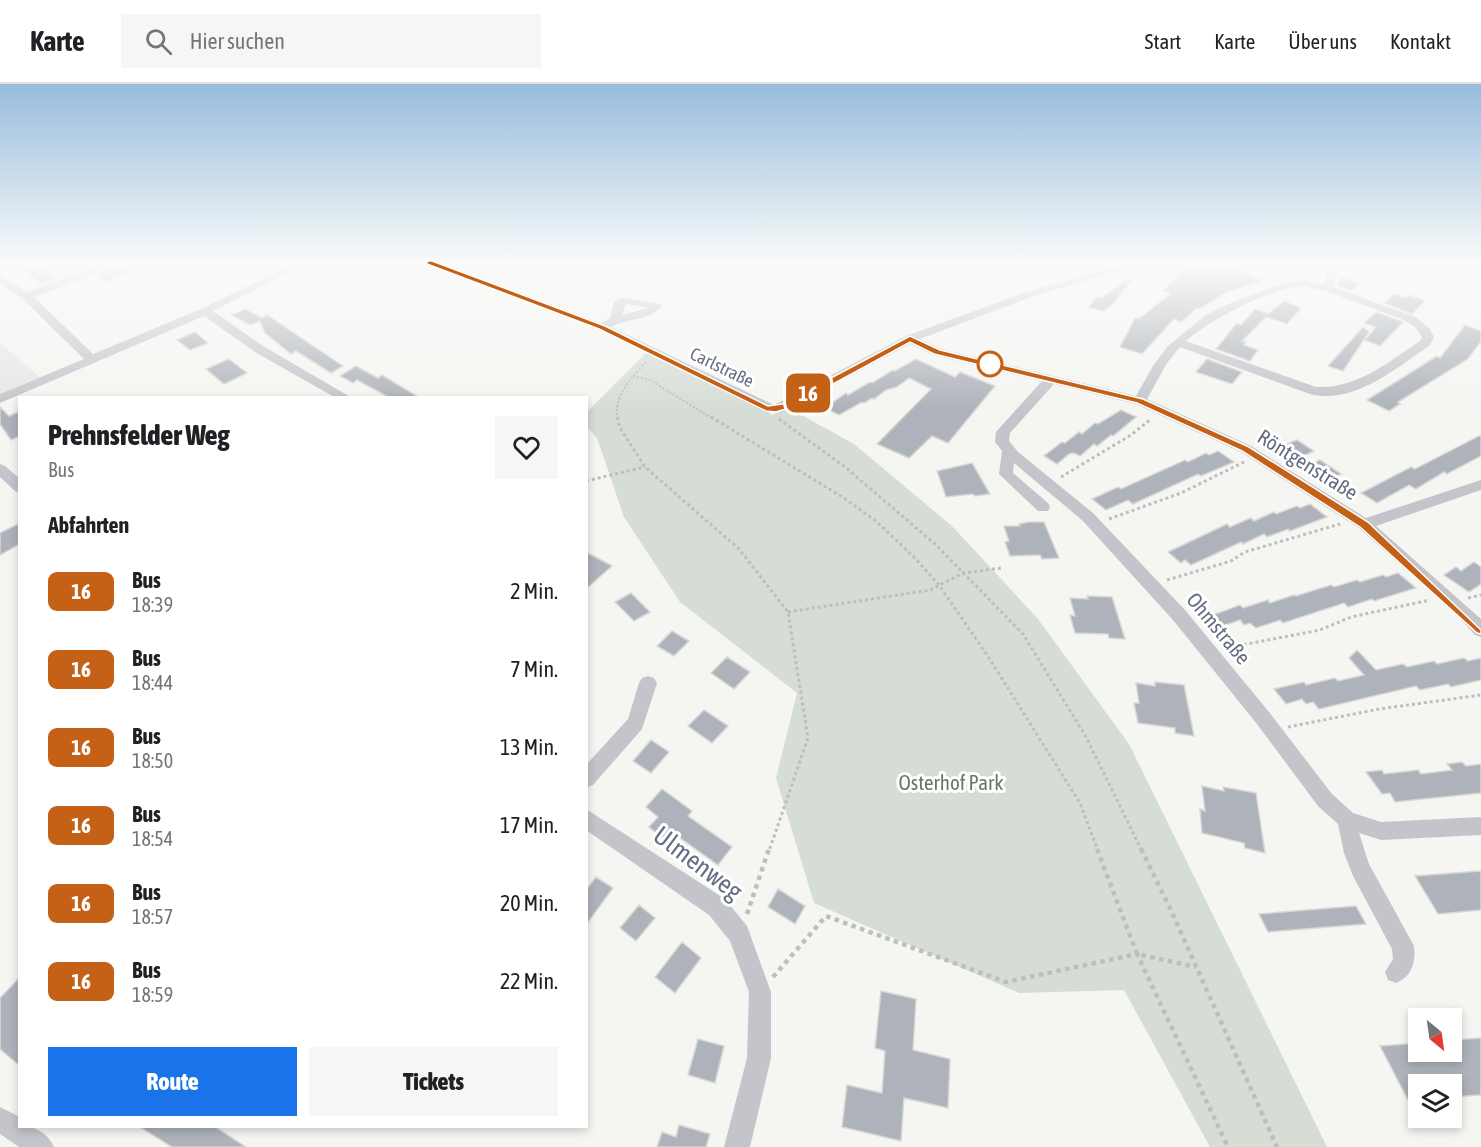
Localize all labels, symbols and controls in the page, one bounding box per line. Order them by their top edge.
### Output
search box [121,14,541,68]
text: Karte [30,25,85,57]
icon: search [142,25,175,58]
text: Hier suchen [190,28,285,54]
text: Start [1145,29,1181,53]
text: Karte [1214,29,1255,53]
text: Über uns [1288,29,1357,53]
text: Kontakt [1390,29,1451,53]
street label: Carlstraße [687,343,757,391]
unlabelled marker [977,351,1003,377]
line badge: 16 [781,374,835,412]
text: 16 [798,381,818,405]
button: heart [495,416,558,479]
text: Prehnsfelder Weg [48,419,230,451]
street label: Röntgenstraße [1254,424,1362,504]
text: Bus [48,458,74,481]
text: Abfahrten [48,512,129,538]
text: Bus [132,567,161,593]
text: 2 Min. [510,578,558,604]
text: 16 [71,579,91,603]
street label: Ohmstraße [1182,587,1256,669]
text: 18:39 [132,593,173,616]
text: Bus [132,645,161,671]
text: 7 Min. [510,656,558,682]
text: 16 [71,657,91,681]
text: 18:44 [132,671,173,694]
text: Bus [132,723,161,749]
text: 13 Min. [500,734,558,760]
text: 16 [71,735,91,759]
text: 18:50 [132,749,173,772]
park label: Osterhof Park [898,770,1004,794]
text: Bus [132,801,161,827]
text: 17 Min. [500,812,558,838]
text: 16 [71,813,91,837]
street label: Ulmenweg [648,820,749,907]
text: 18:54 [132,827,173,850]
text: Bus [132,879,161,905]
text: 20 Min. [500,890,558,916]
text: 16 [71,891,91,915]
text: 18:57 [132,905,173,928]
text: Bus [132,957,161,983]
text: 22 Min. [500,968,558,994]
text: 16 [71,969,91,993]
text: 18:59 [132,983,173,1006]
north arrow [1408,1008,1462,1062]
map controls [1408,1008,1462,1128]
button: Route [48,1047,297,1116]
button: Tickets [309,1047,558,1116]
button: layers [1408,1074,1462,1128]

